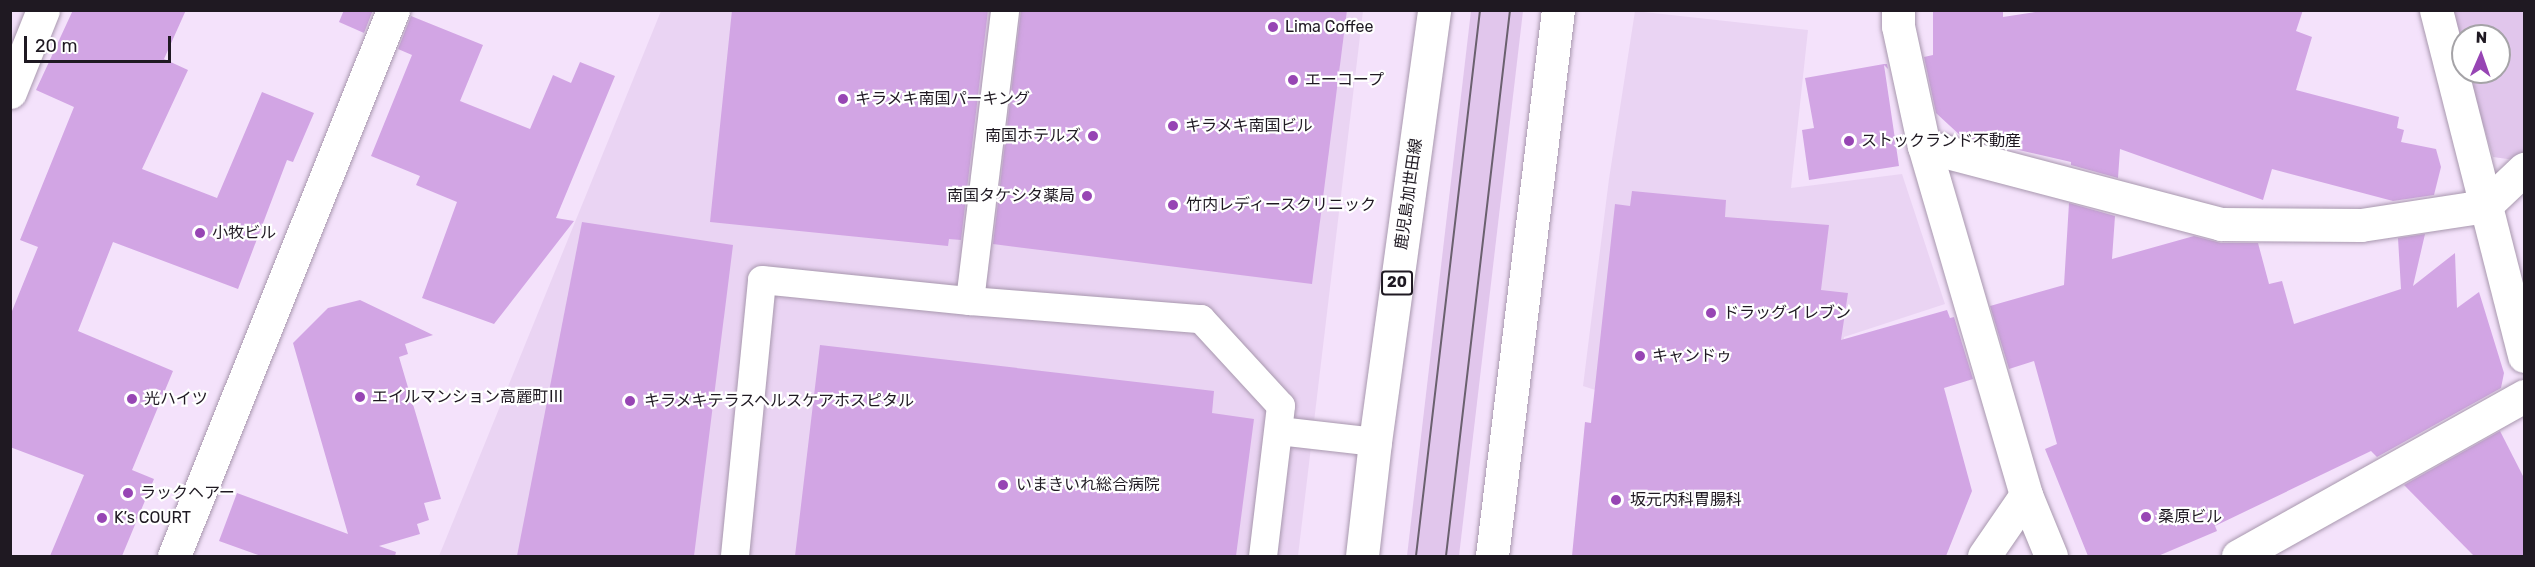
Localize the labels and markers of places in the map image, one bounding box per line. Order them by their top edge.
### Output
place label: Lima Coffee [1285,17,1373,37]
marker: Lima Coffee [1266,20,1280,34]
place label: エーコープ [1305,70,1385,90]
marker: エーコープ [1286,73,1300,87]
place label: キラメキ南国パーキング [855,89,1031,109]
marker: キラメキ南国パーキング [836,92,850,106]
place label: キラメキ南国ビル [1185,116,1313,136]
marker: キラメキ南国ビル [1166,119,1180,133]
place label: 南国ホテルズ [985,126,1081,146]
marker: 南国ホテルズ [1086,129,1100,143]
place label: ストックランド不動産 [1861,131,2021,151]
marker: ストックランド不動産 [1842,134,1856,148]
place label: 南国タケシタ薬局 [947,186,1075,206]
marker: 南国タケシタ薬局 [1080,189,1094,203]
place label: 竹内レディースクリニック [1186,195,1378,215]
marker: 竹内レディースクリニック [1164,196,1182,214]
place label: 小牧ビル [212,223,276,243]
marker: 小牧ビル [193,226,207,240]
place label: ドラッグイレブン [1723,303,1851,323]
marker: ドラッグイレブン [1704,306,1718,320]
place label: キャンドゥ [1652,346,1732,366]
marker: キャンドゥ [1633,349,1647,363]
place label: エイルマンション高麗町Ⅲ [372,387,564,407]
place label: 光ハイツ [144,389,208,409]
marker: エイルマンション高麗町Ⅲ [353,390,367,404]
place label: キラメキテラスヘルスケアホスピタル [644,391,916,411]
marker: 光ハイツ [125,392,139,406]
marker: キラメキテラスヘルスケアホスピタル [621,392,639,410]
place label: いまきいれ総合病院 [1016,475,1160,495]
marker: いまきいれ総合病院 [994,476,1012,494]
place label: ラックヘアー [140,483,235,503]
marker: ラックヘアー [121,486,135,500]
place label: 坂元内科胃腸科 [1630,490,1742,510]
marker: 坂元内科胃腸科 [1607,491,1625,509]
place label: 桑原ビル [2158,507,2222,527]
place label: K’s COURT [114,508,191,528]
marker: 桑原ビル [2139,510,2153,524]
marker: K’s COURT [95,511,109,525]

